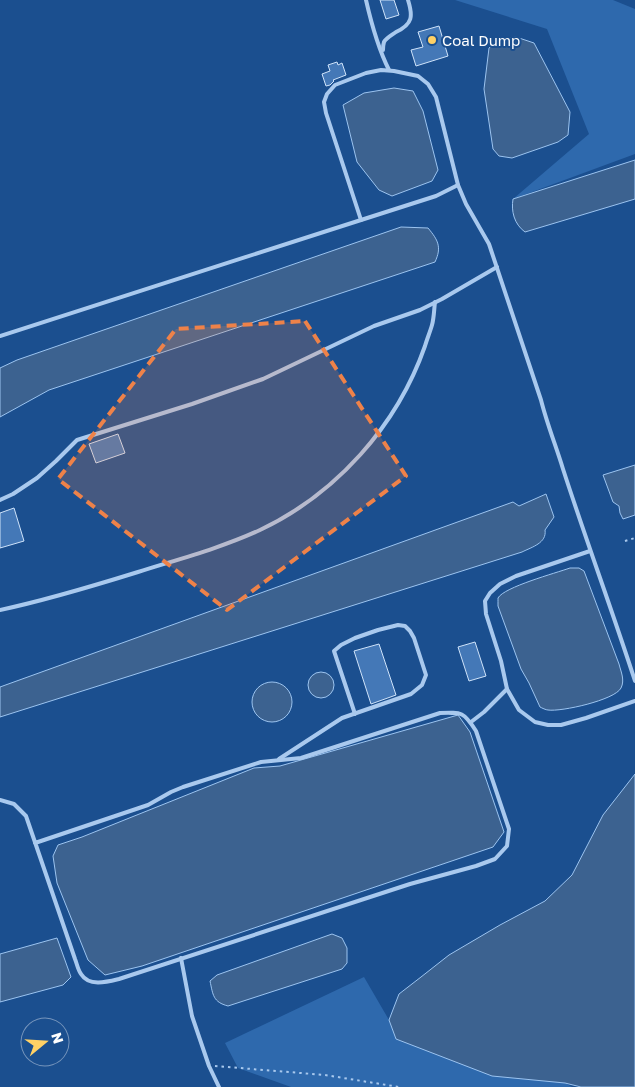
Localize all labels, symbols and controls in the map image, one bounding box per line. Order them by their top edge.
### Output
place label: Coal Dump [442,31,520,49]
marker: Coal Dump [426,34,438,46]
north arrow [20,1017,70,1067]
text: N [48,1030,68,1046]

